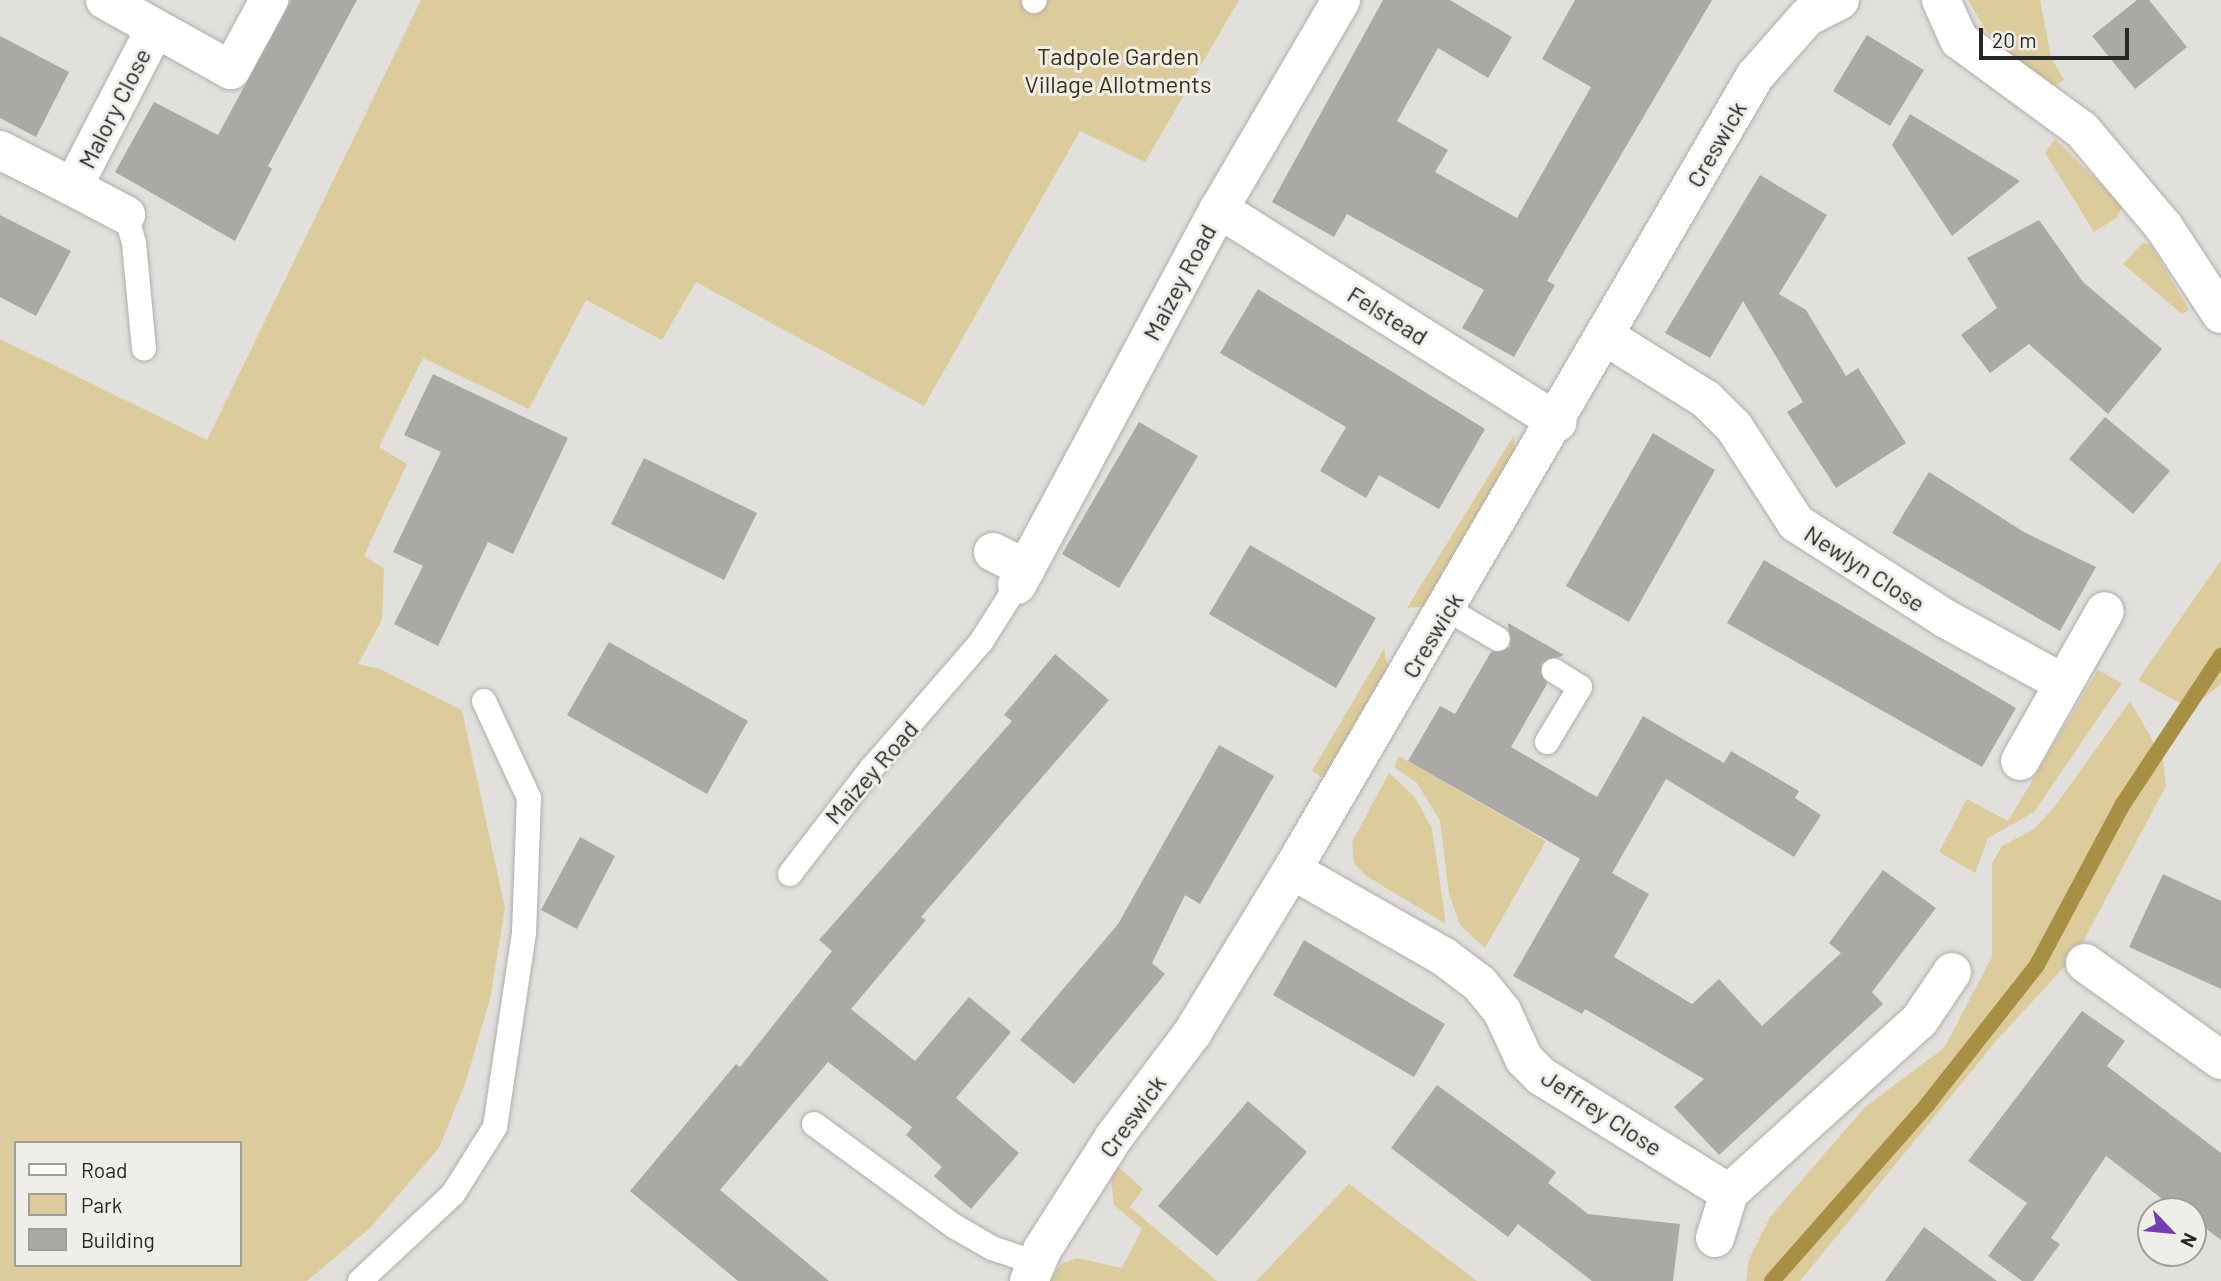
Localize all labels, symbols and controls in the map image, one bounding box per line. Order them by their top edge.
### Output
scale bar [1983,14,2134,58]
text: 20 m [1992,27,2037,52]
park label: Tadpole Garden Village Allotments [1025,42,1211,98]
street label: Malory Close [71,43,157,173]
street label: Creswick [1680,96,1752,192]
street label: Maizey Road [1136,219,1222,345]
street label: Felstead [1343,279,1433,351]
street label: Newlyn Close [1799,518,1931,618]
street label: Creswick [1395,587,1469,683]
street label: Maizey Road [818,714,924,830]
street label: Jeffrey Close [1536,1062,1668,1162]
street label: Creswick [1093,1069,1171,1163]
legend [14,1141,242,1267]
text: Road [81,1157,127,1182]
text: Park [81,1192,122,1217]
north arrow [2137,1197,2207,1267]
text: Building [81,1227,155,1252]
text: N [2176,1230,2203,1251]

